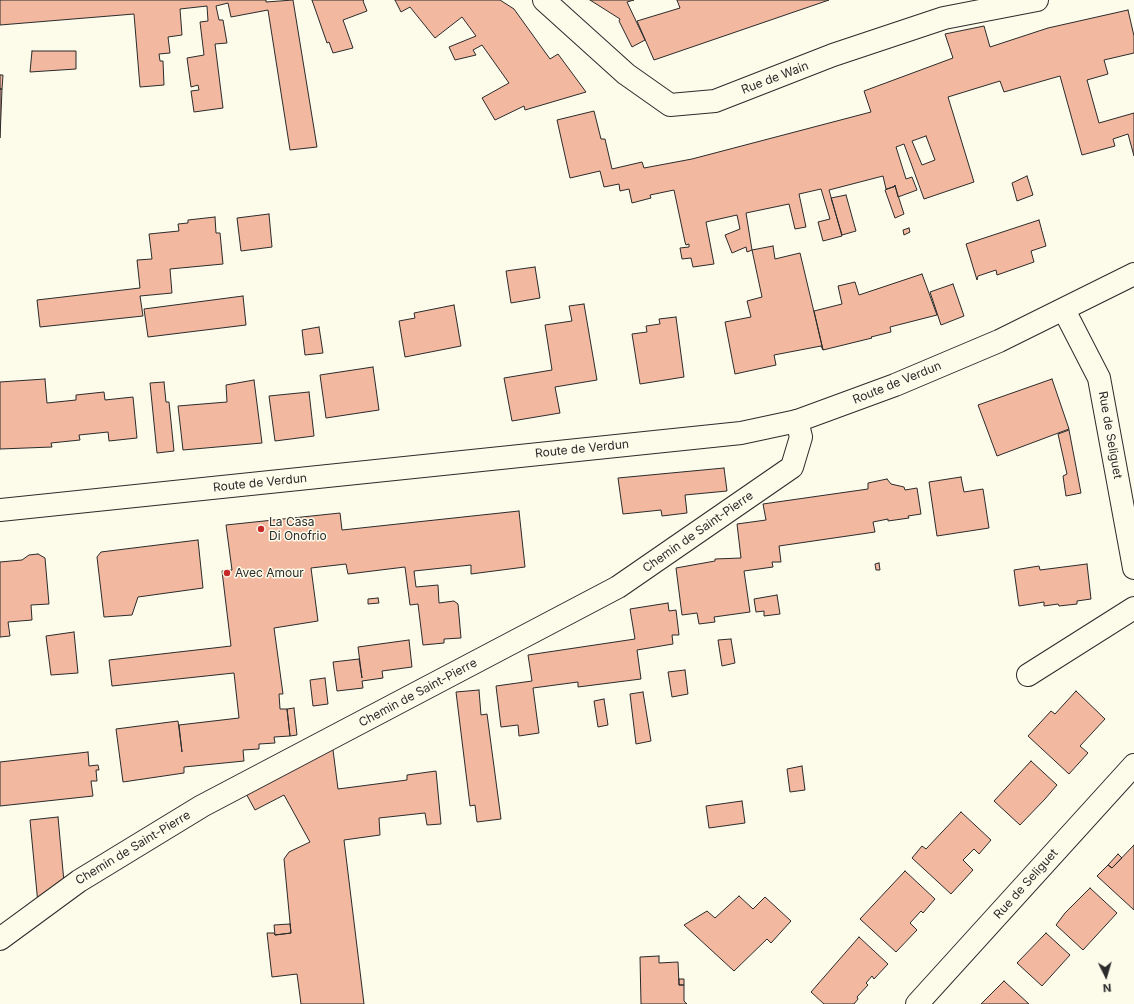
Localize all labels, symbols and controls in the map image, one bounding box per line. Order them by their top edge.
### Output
street label: Rue de Wain [739,59,811,97]
street label: Route de Verdun [851,359,943,407]
street label: Rue de Seliguet [1095,390,1125,480]
street label: Route de Verdun [534,437,630,461]
street label: Route de Verdun [212,471,308,495]
street label: Chemin de Saint-Pierre [640,488,756,576]
place label: La Casa Di Onofrio [269,515,327,543]
marker: La Casa Di Onofrio [256,524,266,534]
place label: Avec Amour [235,566,304,580]
marker: Avec Amour [222,568,232,578]
street label: Chemin de Saint-Pierre [356,656,480,730]
street label: Chemin de Saint-Pierre [73,808,193,888]
street label: Rue de Seliguet [991,846,1061,922]
north arrow [1086,956,1126,996]
text: N [1102,981,1112,995]

